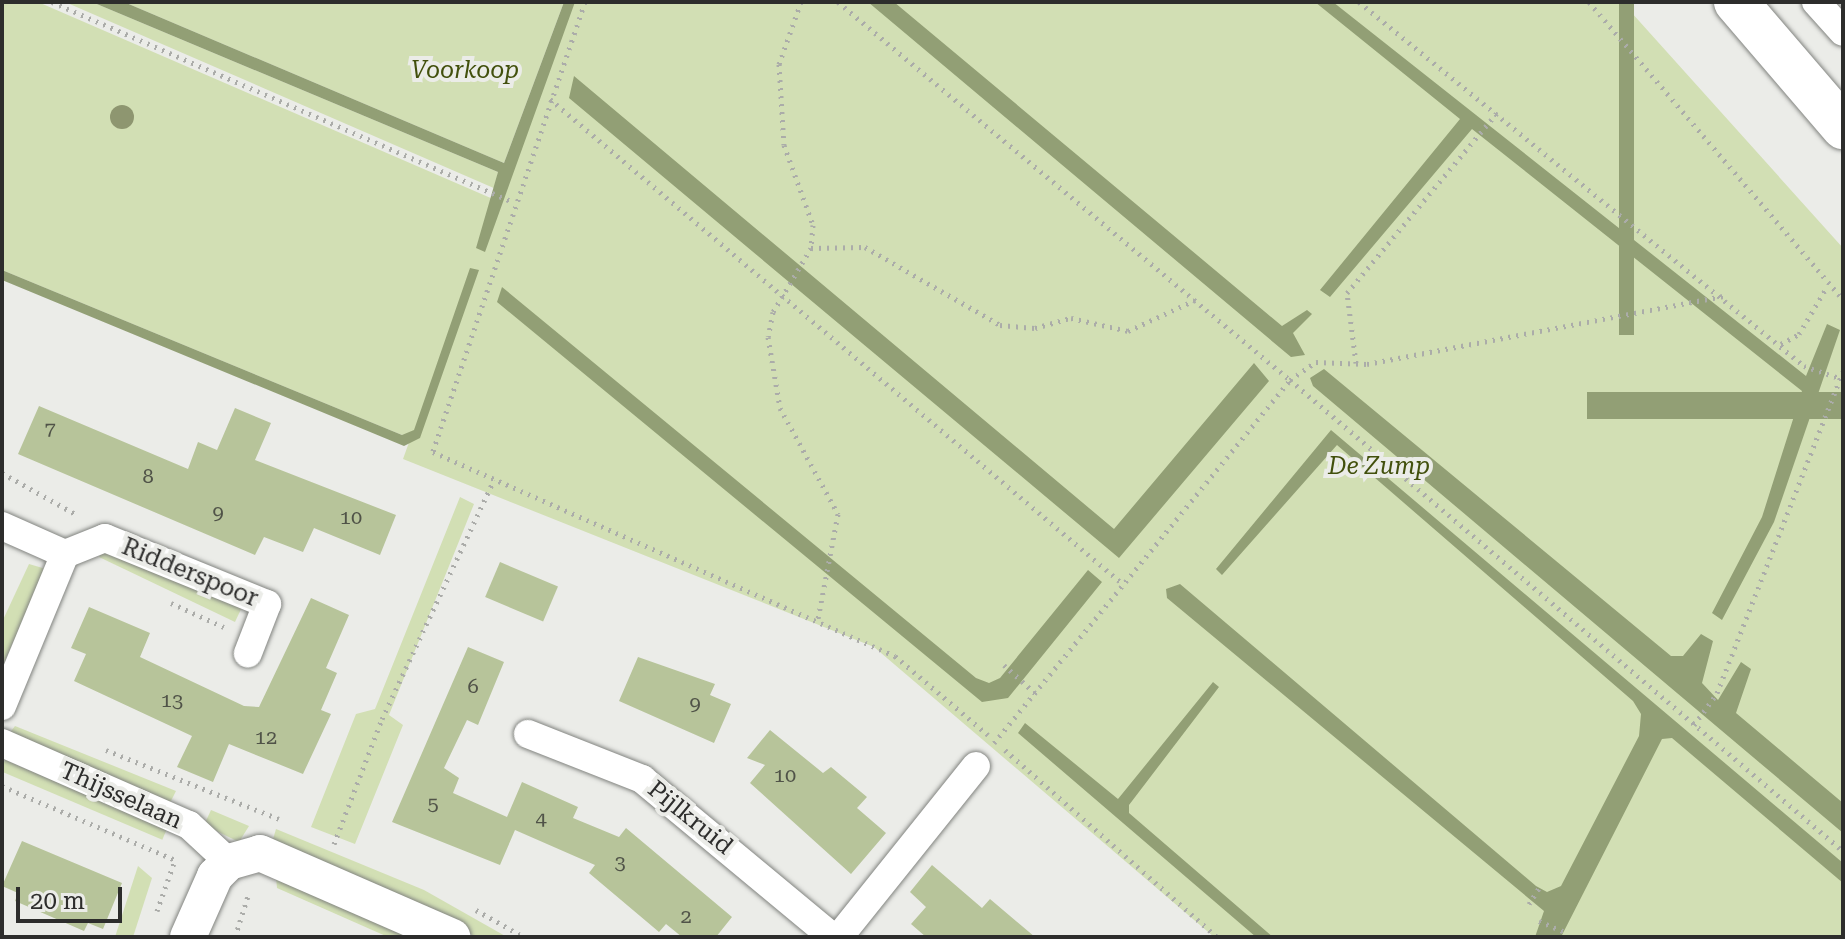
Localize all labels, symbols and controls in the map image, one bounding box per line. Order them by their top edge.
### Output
park label: Voorkoop [411,57,519,85]
house number: 7 [44,417,56,441]
park label: De Zump [1328,453,1430,481]
house number: 8 [142,464,154,488]
house number: 9 [212,500,224,524]
house number: 10 [340,505,362,529]
street label: Ridderspoor [118,533,262,613]
house number: 6 [467,674,479,698]
house number: 13 [161,688,183,712]
house number: 9 [689,691,701,715]
house number: 12 [255,725,277,749]
street label: Thijsselaan [56,756,186,836]
house number: 10 [774,763,796,787]
street label: Pijlkruid [642,775,738,861]
house number: 5 [427,791,439,815]
house number: 4 [535,806,547,830]
house number: 3 [614,850,626,874]
scale bar [20,871,126,921]
text: 20 m [30,887,85,915]
house number: 2 [680,904,692,928]

